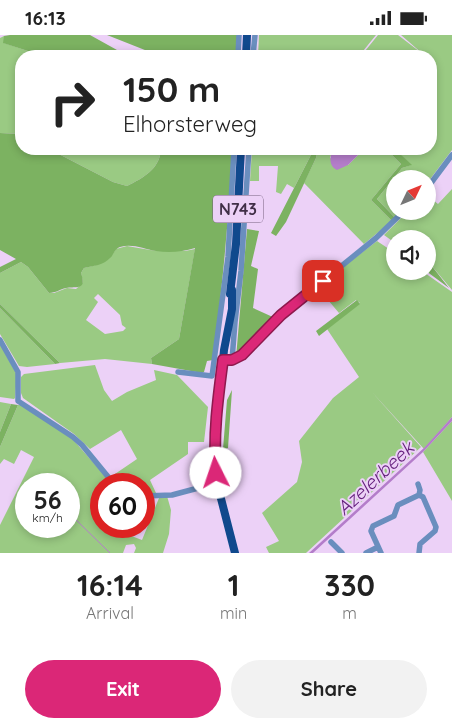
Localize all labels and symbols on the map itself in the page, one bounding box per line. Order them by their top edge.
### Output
north arrow [386,170,436,220]
road number: N743 [213,195,263,223]
pin [302,260,344,302]
water label: Azelerbeek [331,435,420,520]
position arrow [189,446,241,498]
speed limit sign: 60 [90,473,155,538]

